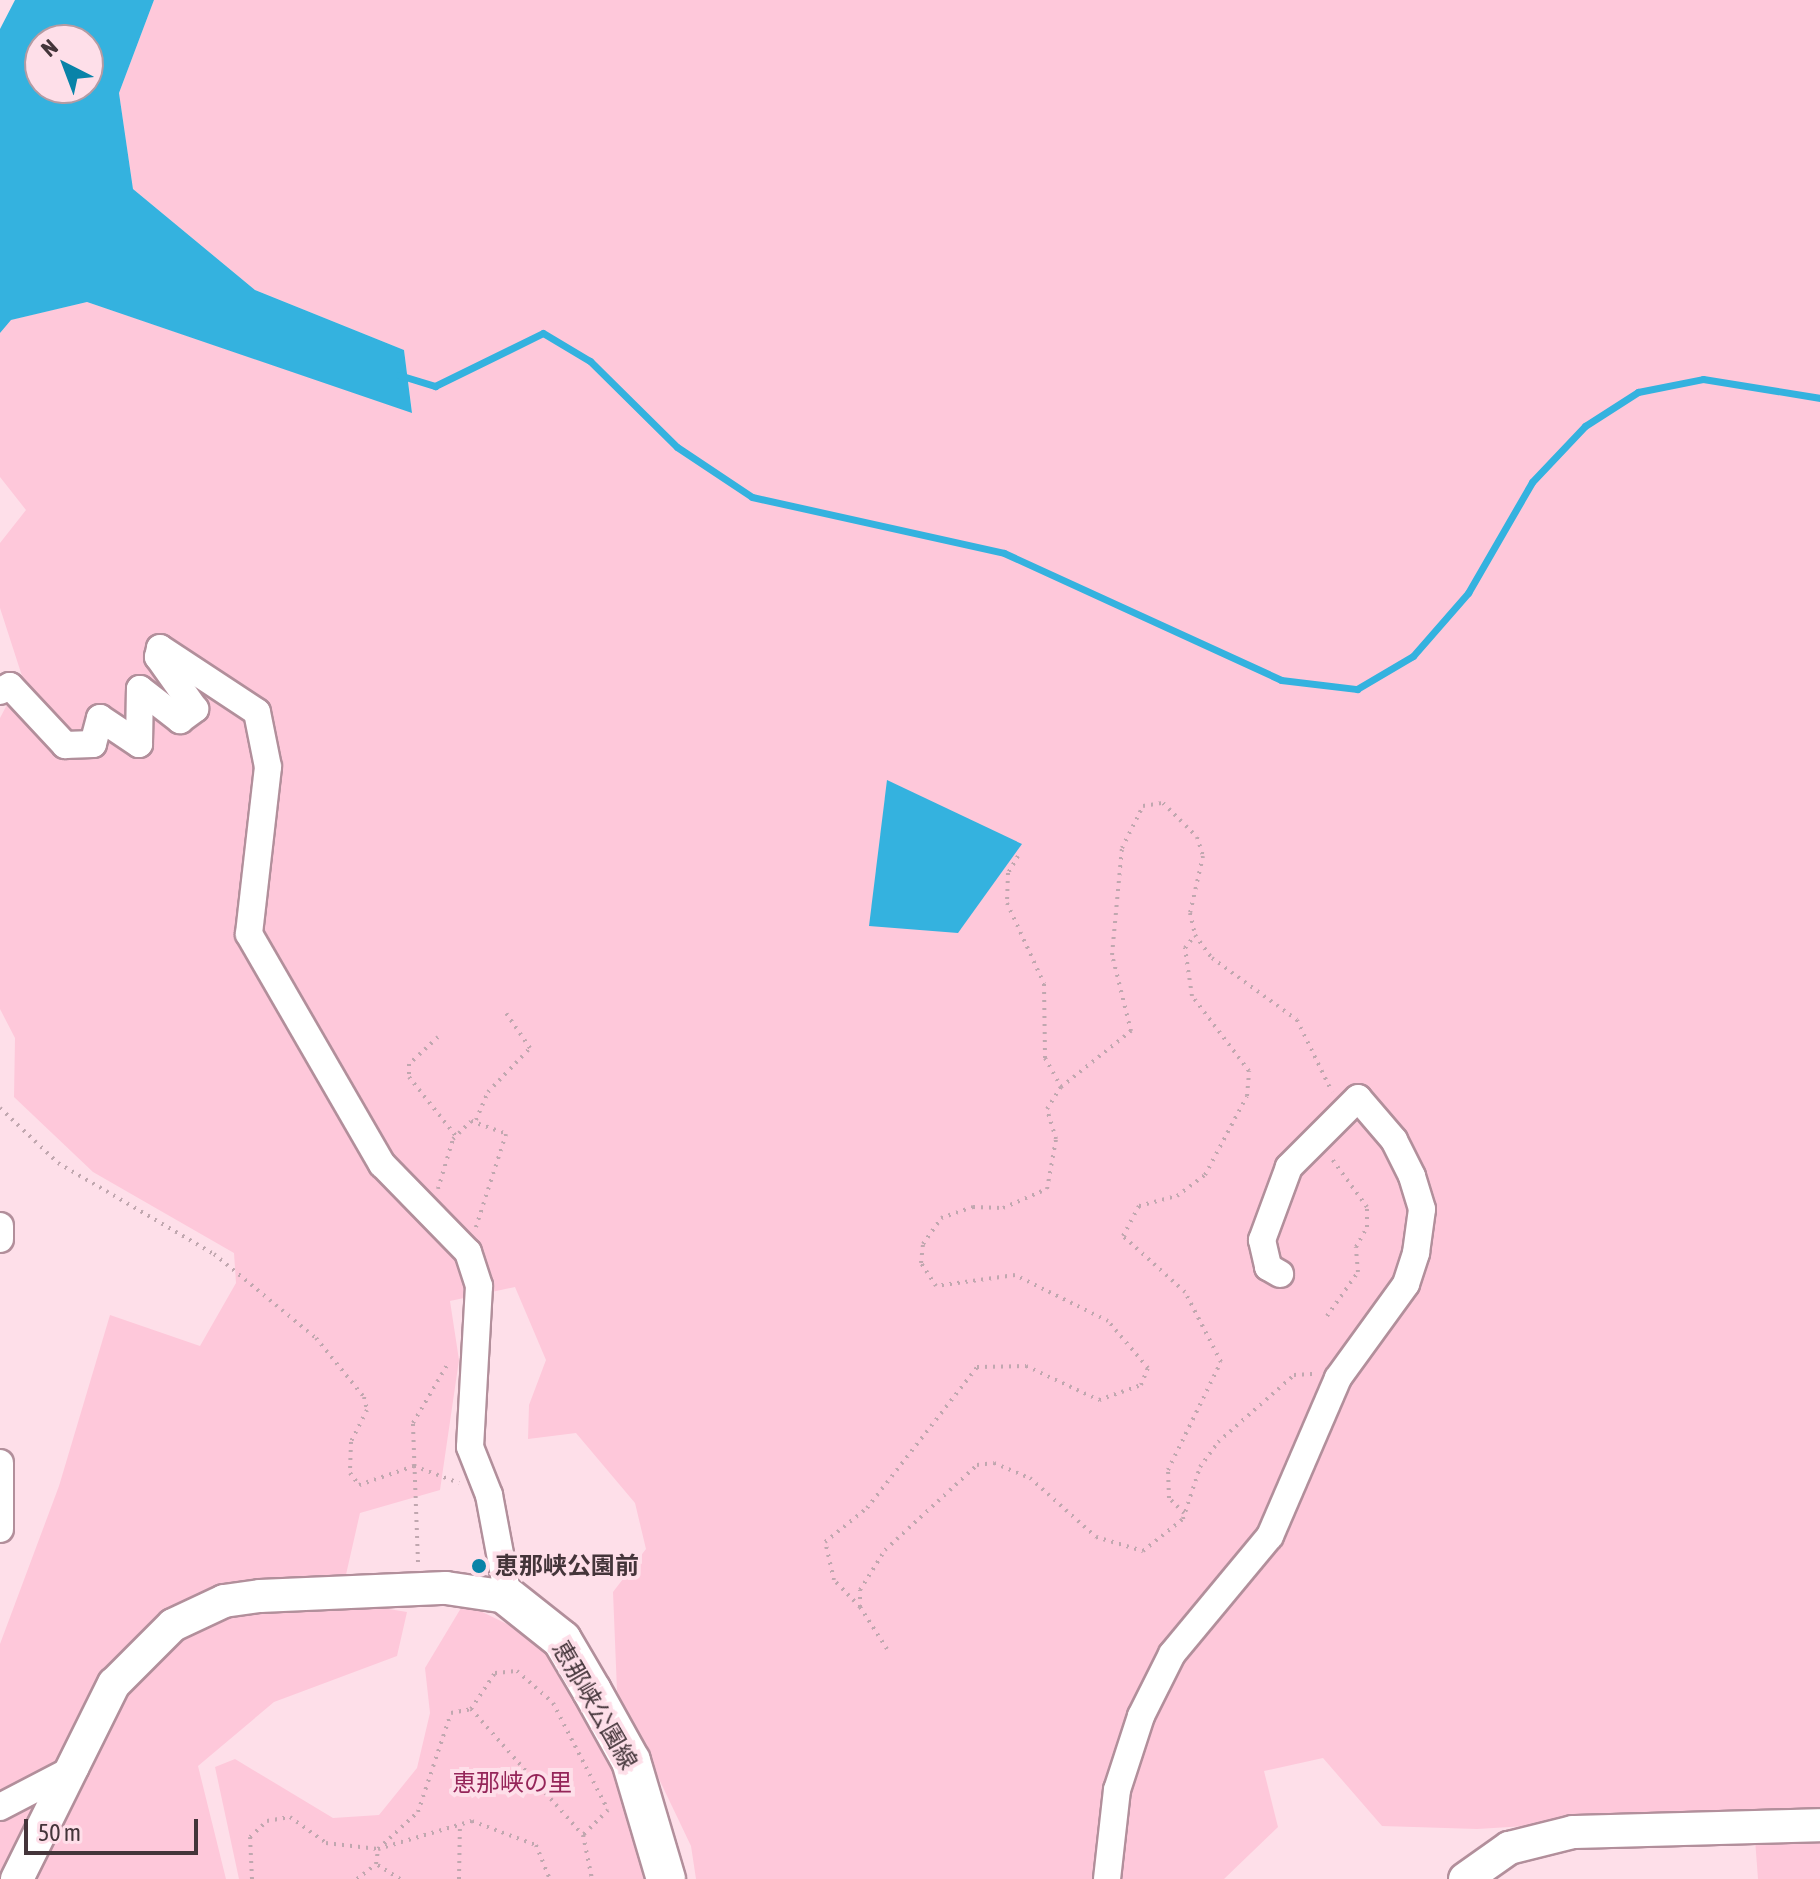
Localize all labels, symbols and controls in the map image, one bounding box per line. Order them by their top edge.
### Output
north arrow [24,24,104,104]
text: N [36,34,63,62]
place label: 恵那峡公園前 [495,1552,639,1580]
marker: 恵那峡公園前 [470,1557,488,1575]
street label: 恵那峡公園線 [547,1635,643,1775]
park label: 恵那峡の里 [452,1769,572,1797]
scale bar [28,1803,202,1853]
text: 50 m [38,1819,81,1846]

